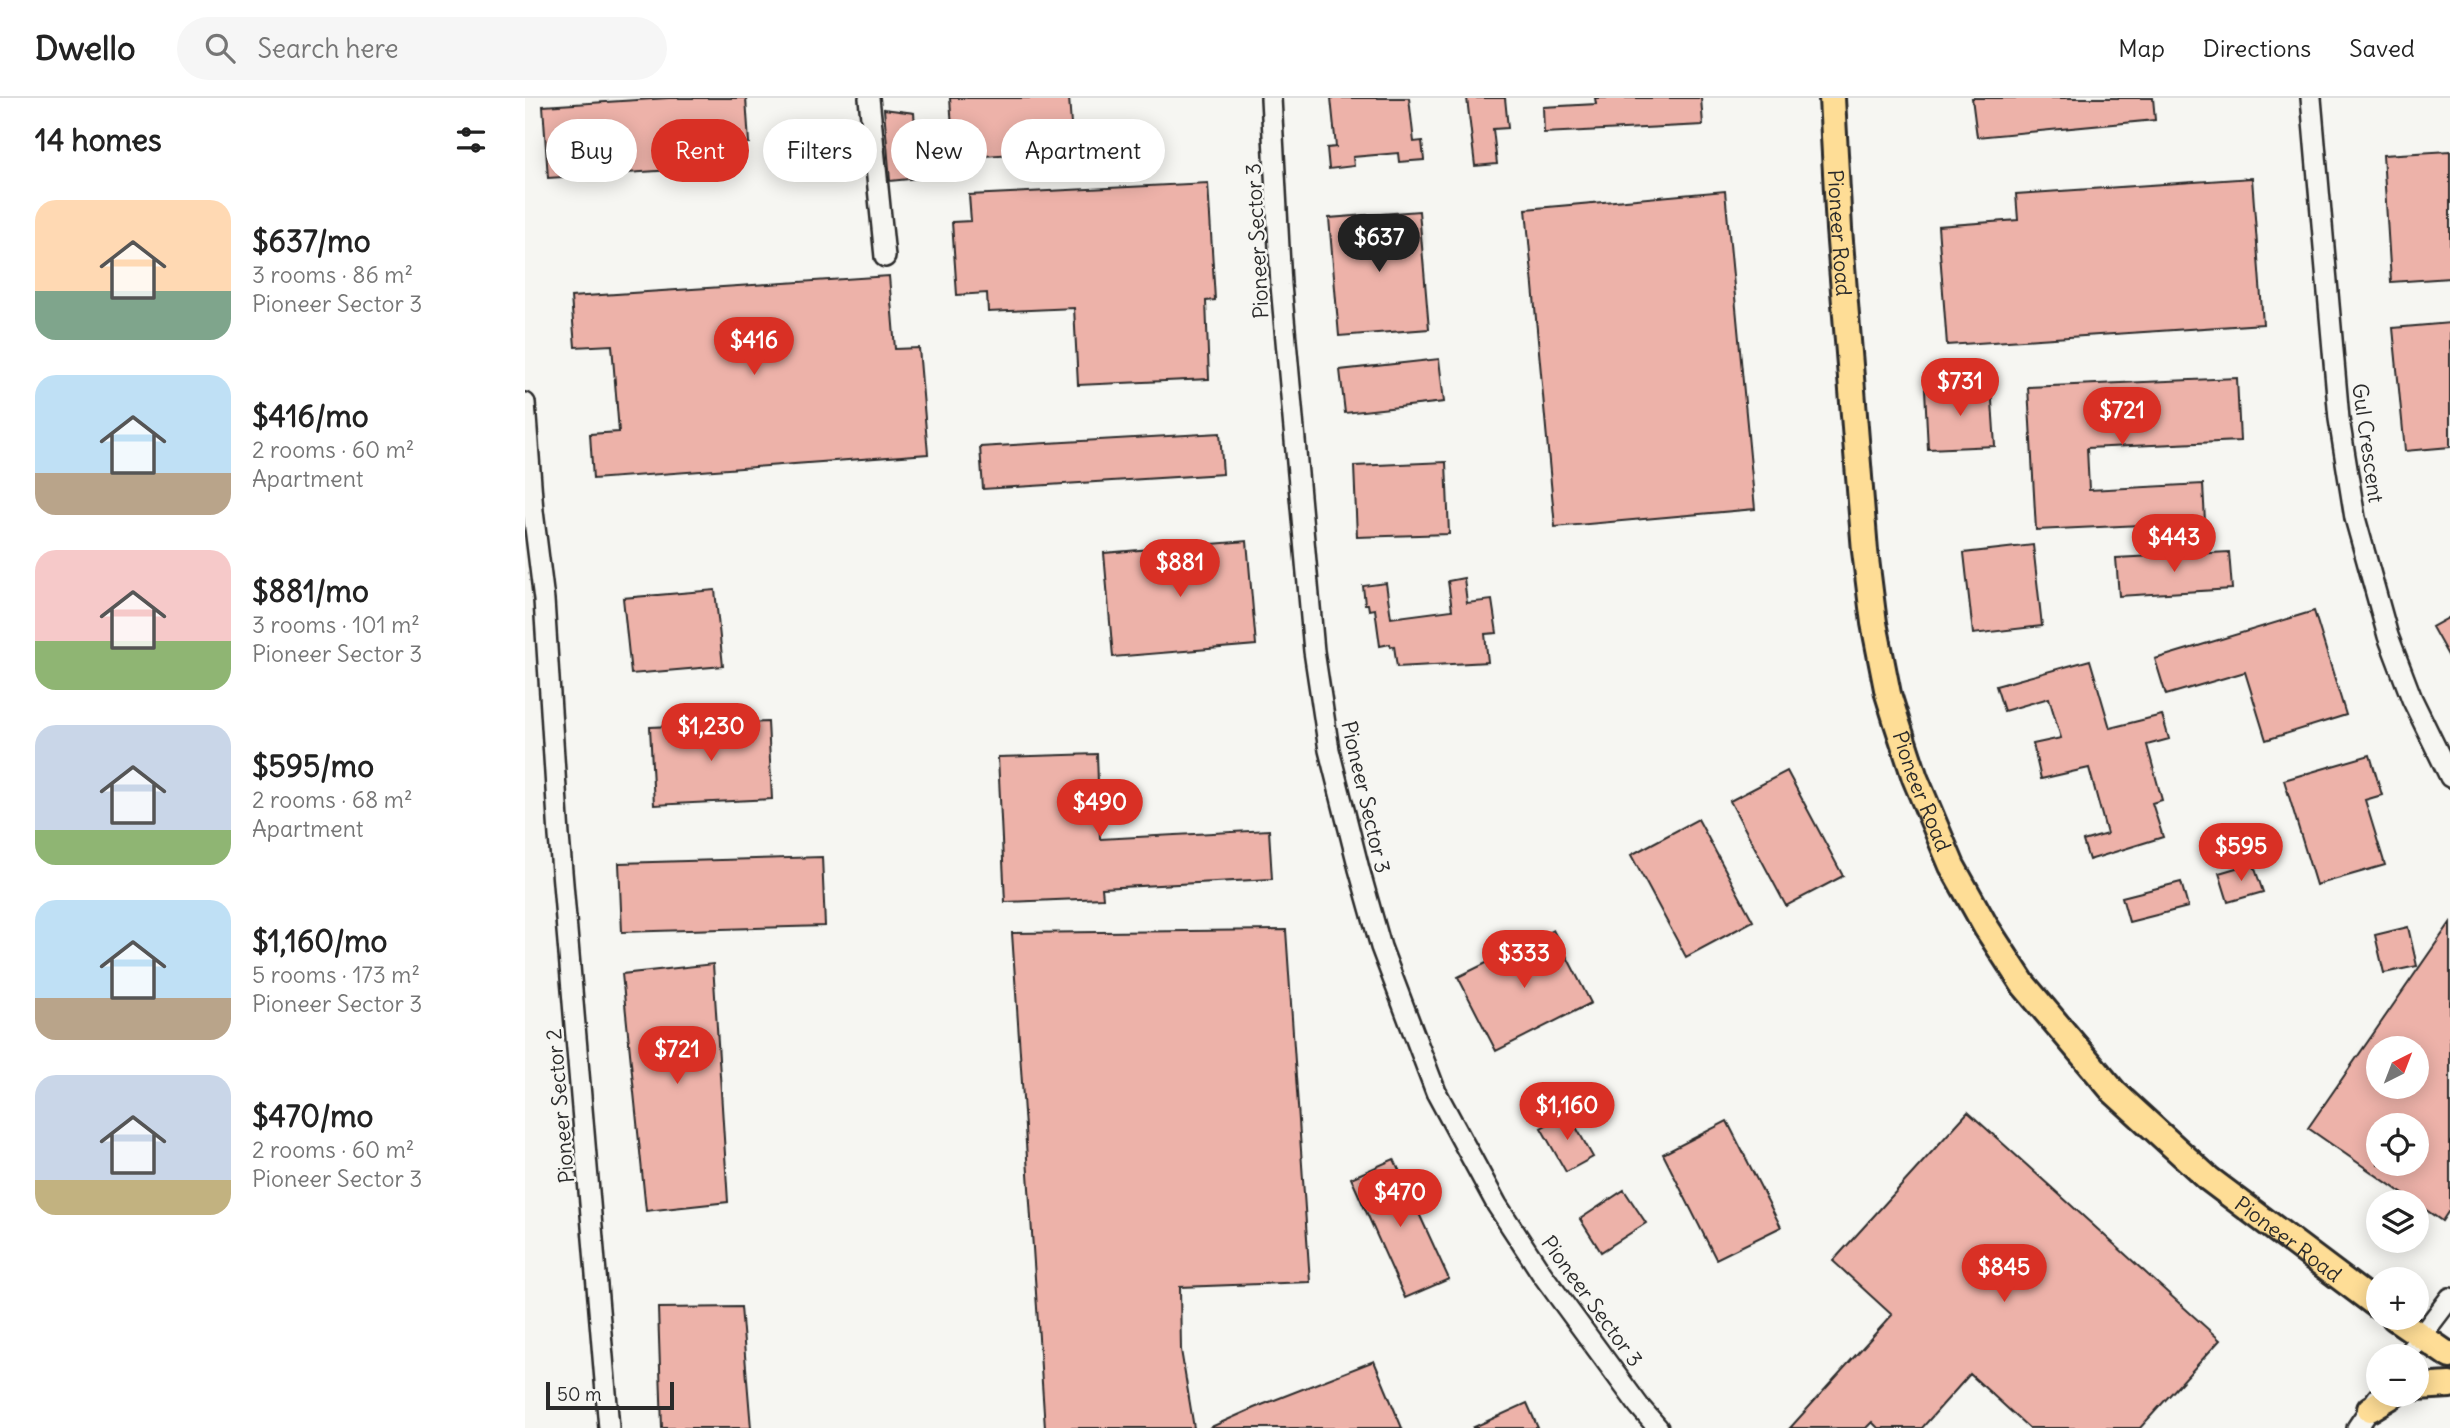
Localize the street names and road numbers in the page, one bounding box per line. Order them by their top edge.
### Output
street label: Pioneer Sector 3 [1239,163,1275,319]
street label: Pioneer Road [1822,169,1858,297]
street label: Gul Crescent [2346,382,2390,504]
street label: Pioneer Sector 3 [1335,718,1397,876]
street label: Pioneer Road [1887,727,1958,855]
street label: Pioneer Sector 2 [540,1028,580,1184]
street label: Pioneer Road [2230,1190,2347,1288]
street label: Pioneer Sector 3 [1535,1230,1649,1372]

